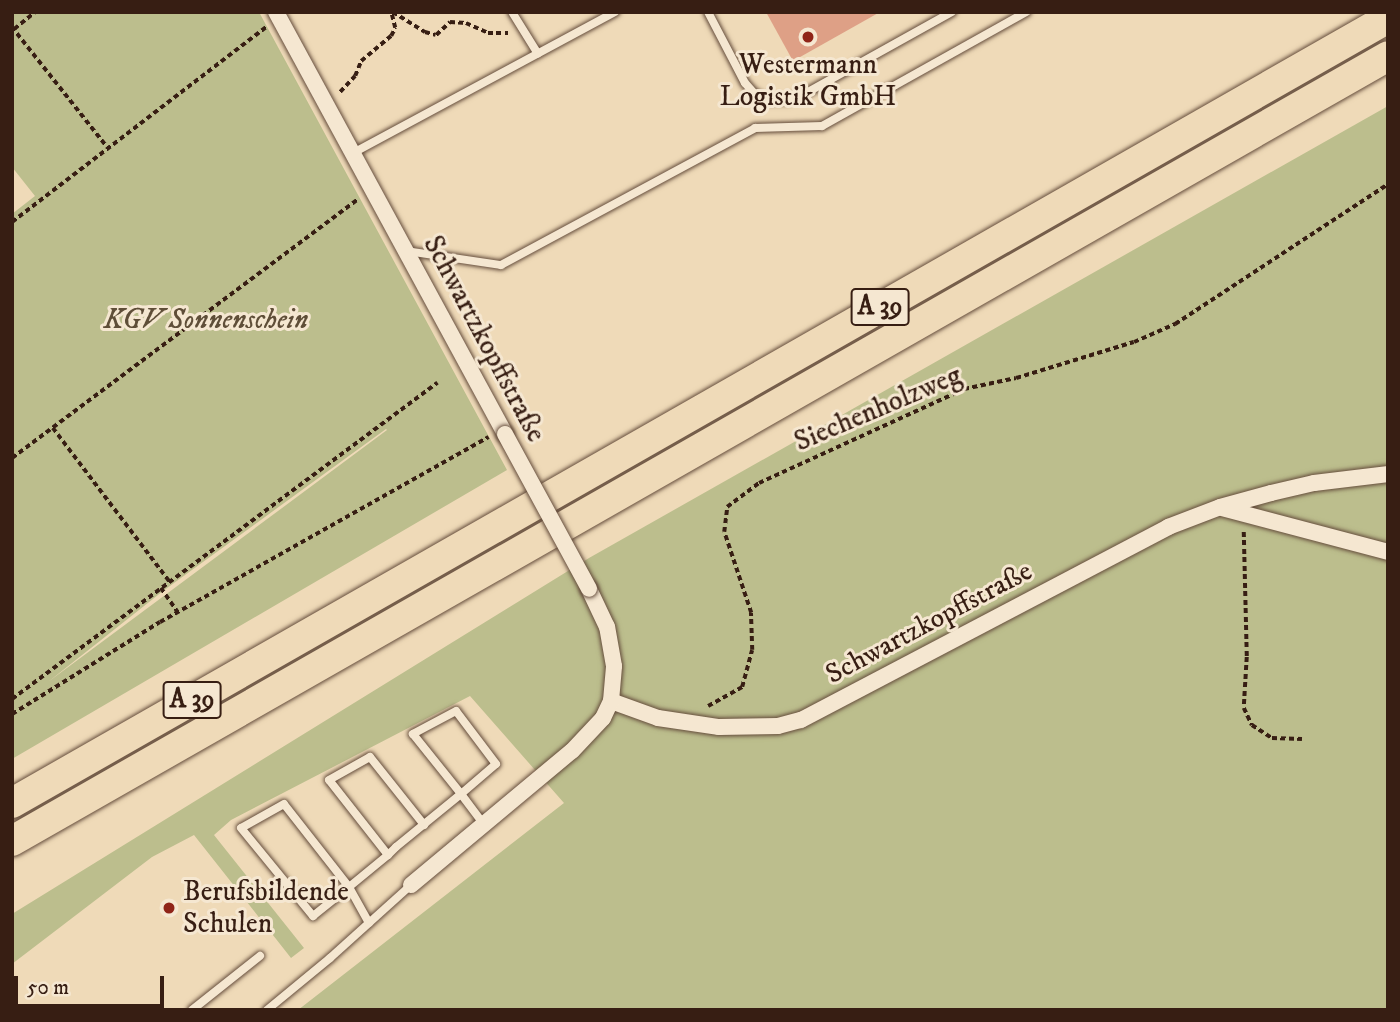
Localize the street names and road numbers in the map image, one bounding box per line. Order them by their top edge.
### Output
street label: Schwartzkopffstraße [416,230,552,448]
road number: A 39 [850,284,910,330]
street label: Siechenholzweg [789,359,967,459]
street label: Schwartzkopffstraße [820,555,1038,691]
road number: A 39 [162,678,222,722]

